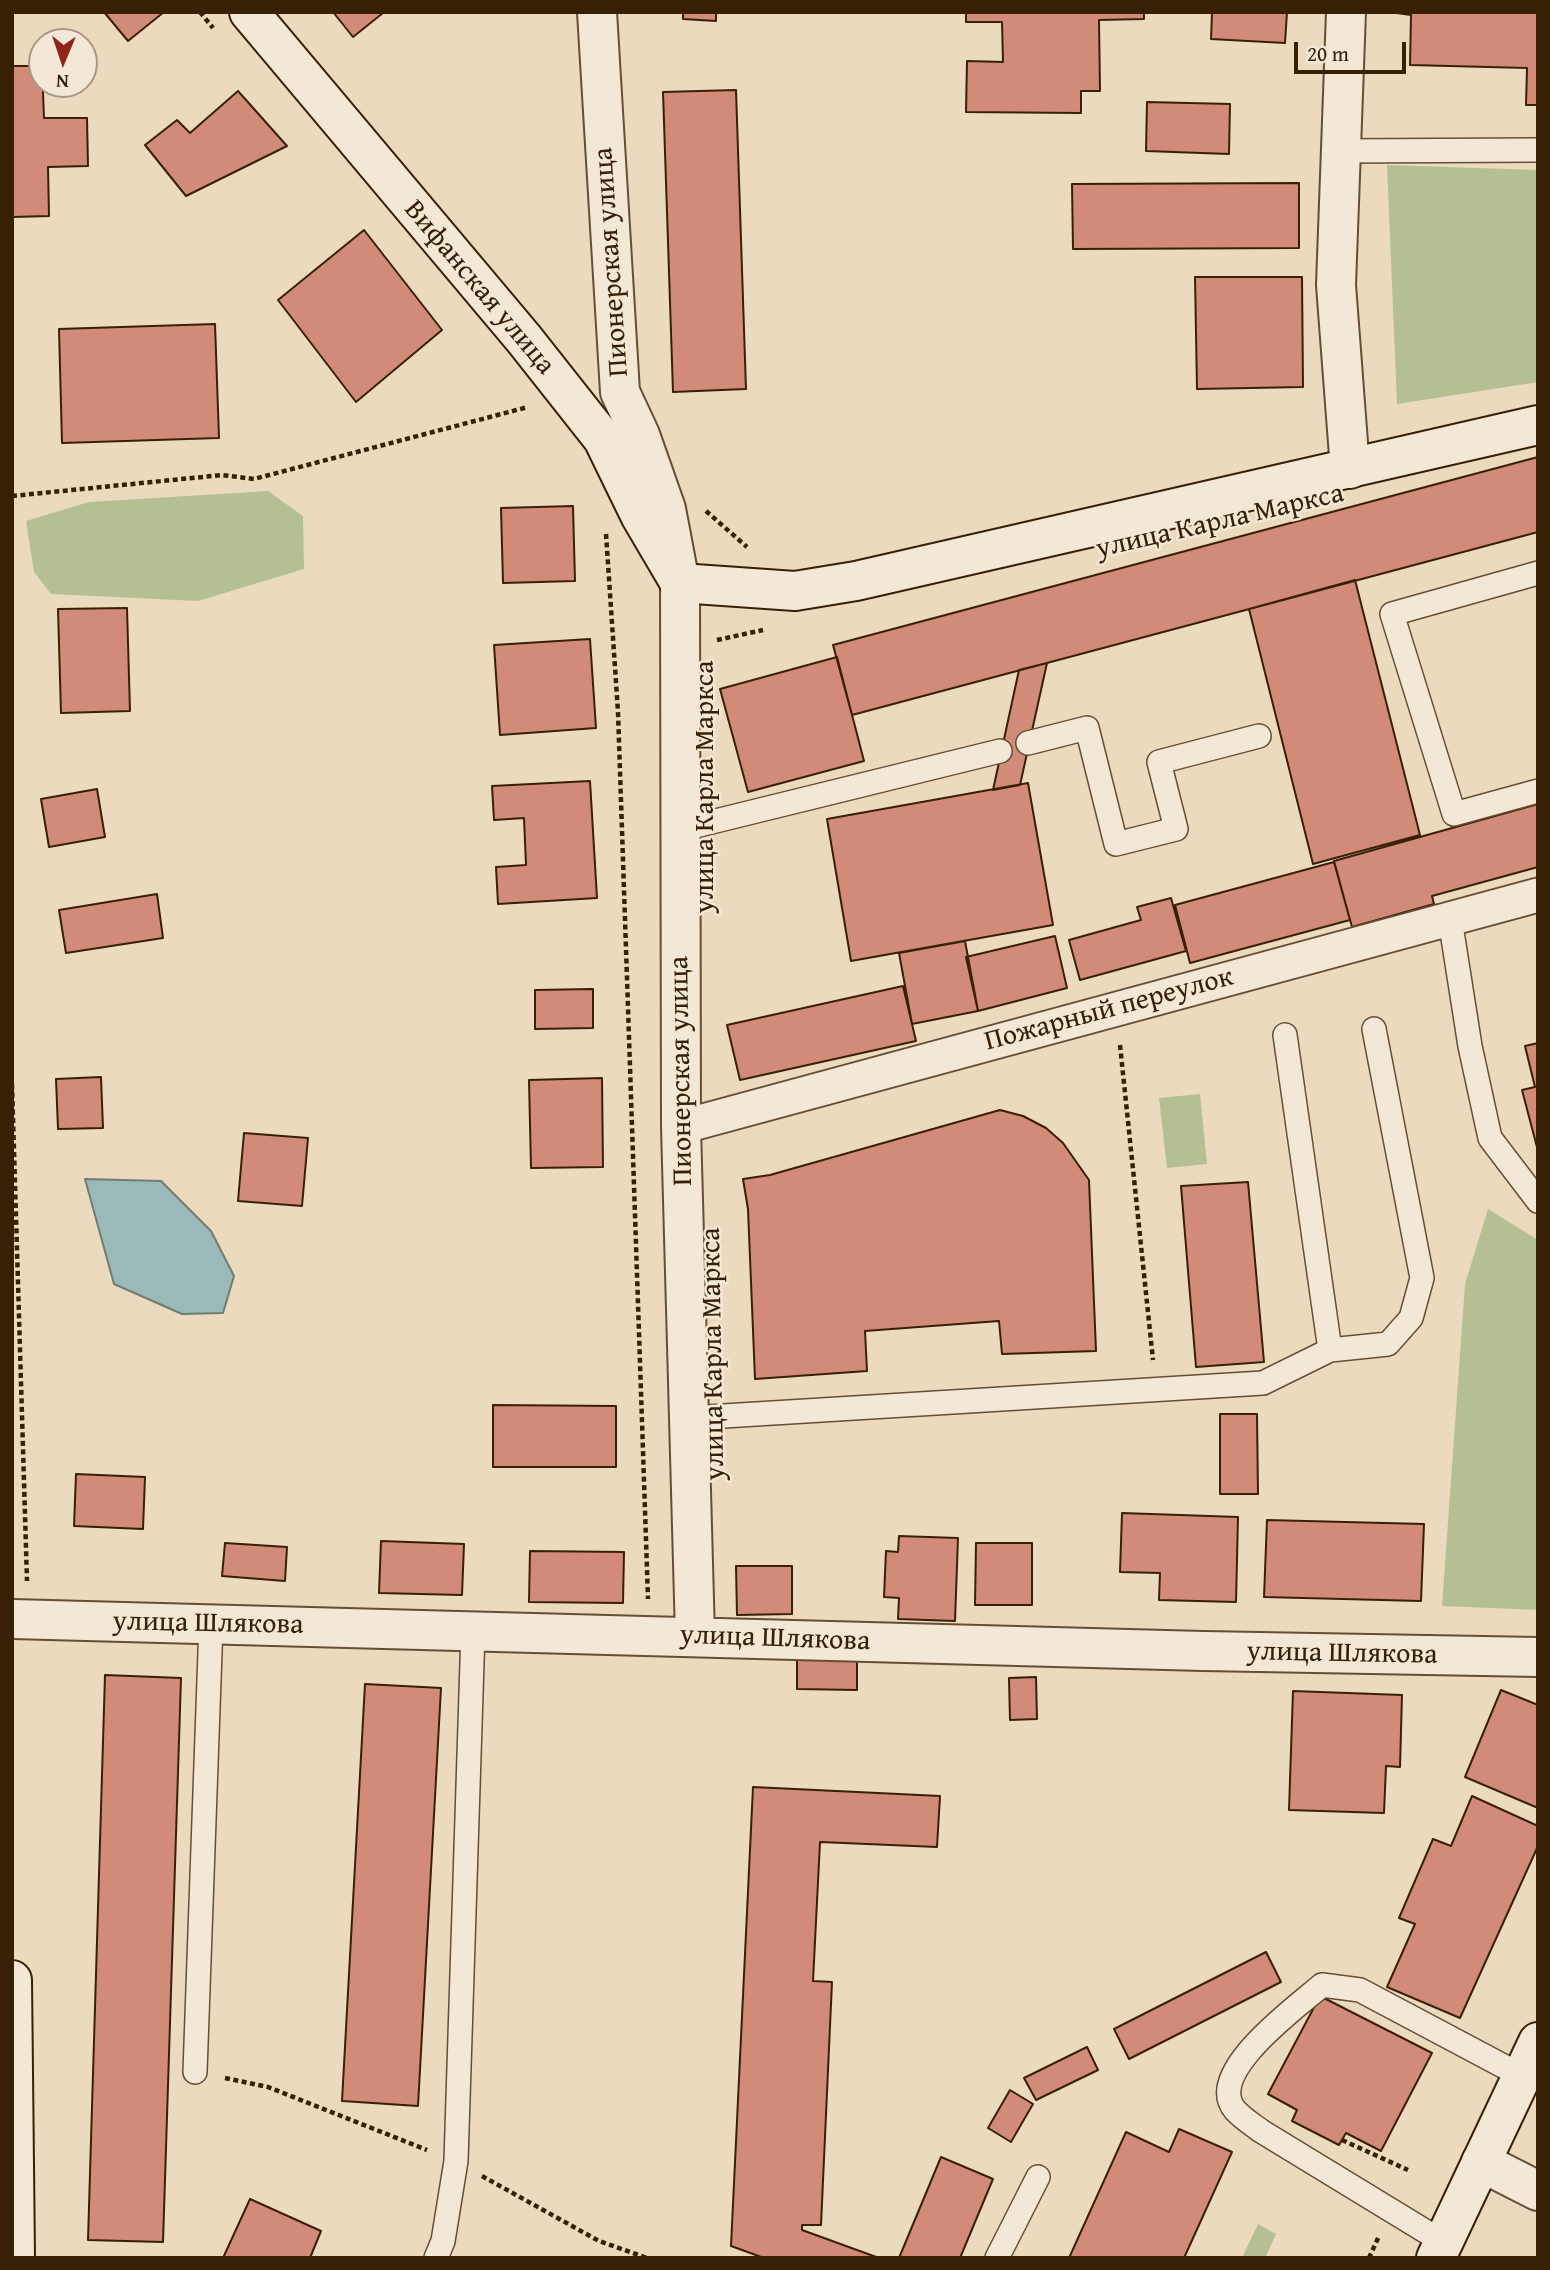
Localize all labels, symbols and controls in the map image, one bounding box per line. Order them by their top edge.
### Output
north arrow [28,28,98,98]
scale bar [1298,28,1410,72]
text: 20 m [1307,38,1349,69]
text: N [56,68,69,96]
street label: Пионерская улица [587,146,637,378]
street label: Вифанская улица [396,194,562,382]
street label: улица Карла Маркса [1093,477,1347,567]
street label: улица Карла Маркса [689,660,723,914]
street label: Пионерская улица [663,956,701,1186]
street label: Пожарный переулок [981,961,1237,1059]
street label: улица Карла Маркса [695,1227,733,1481]
street label: улица Шлякова [112,1606,304,1642]
street label: улица Шлякова [679,1619,871,1659]
street label: улица Шлякова [1246,1636,1438,1672]

